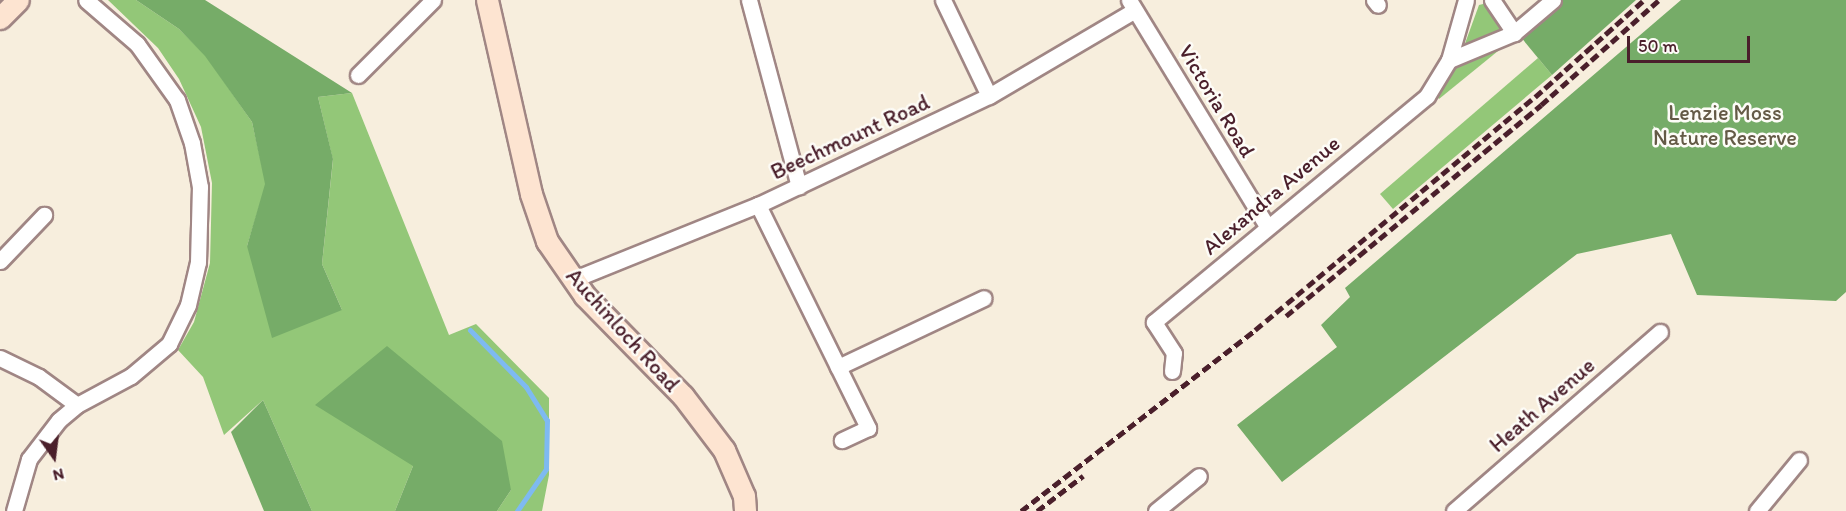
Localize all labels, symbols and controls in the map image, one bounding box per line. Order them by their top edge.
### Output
scale bar [1630,24,1753,62]
text: 50 m [1638,35,1678,57]
street label: Victoria Road [1173,40,1261,162]
street label: Beechmount Road [767,89,933,185]
park label: Lenzie Moss Nature Reserve [1653,99,1797,150]
street label: Alexandra Avenue [1197,130,1345,260]
street label: Auchinloch Road [561,263,685,397]
street label: Heath Avenue [1484,352,1600,458]
north arrow [24,427,84,487]
text: N [51,464,66,485]

